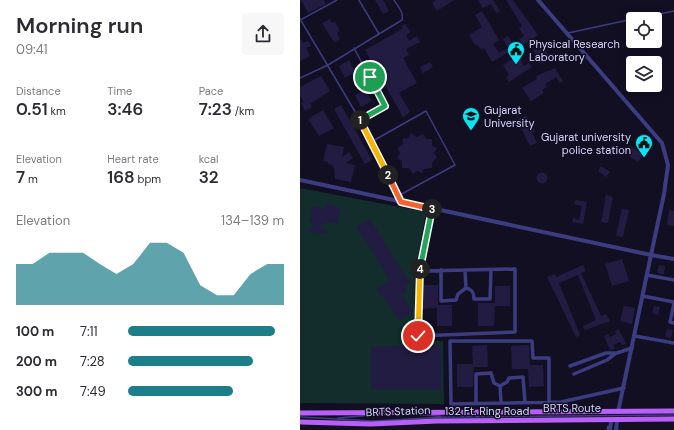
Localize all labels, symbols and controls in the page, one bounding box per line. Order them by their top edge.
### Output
text: Morning run [16,11,143,40]
map controls [626,12,662,92]
button: locate [626,12,662,48]
button: share [242,13,284,55]
place label: Physical Research Laboratory [529,37,620,64]
public building icon: Physical Research Laboratory [506,40,526,65]
text: 09:41 [16,41,48,58]
button: layers [626,56,662,92]
pin [353,60,387,94]
icon: arrive [359,66,381,88]
text: Distance [16,84,61,98]
text: Time [107,84,132,98]
text: Pace [199,84,223,98]
text: 0.51 [16,98,48,120]
text: 3:46 [107,98,143,120]
text: 7:23 [199,98,232,120]
place label: Gujarat University [484,103,535,130]
text: km [48,104,66,118]
text: /km [232,104,254,118]
school or university icon: Gujarat University [461,106,481,131]
pin: 1 [350,110,370,130]
text: 1 [358,113,362,127]
place label: Gujarat university police station [541,130,631,157]
public building icon: Gujarat university police station [634,133,654,158]
text: Elevation [16,152,62,166]
text: Heart rate [107,152,159,166]
text: kcal [199,152,219,166]
pin: 2 [378,165,398,185]
text: 7 [16,166,25,188]
text: 168 [107,166,135,188]
text: 32 [199,166,219,188]
text: 2 [385,168,391,182]
text: m [25,172,38,186]
text: bpm [135,172,161,186]
pin: 3 [422,199,442,219]
text: 3 [429,202,435,216]
text: Elevation [16,212,70,229]
text: 134–139 m [221,212,284,229]
pin: 4 [410,259,430,279]
text: 4 [416,262,424,276]
pin [401,319,435,353]
text: 100 m [16,323,54,340]
text: 7:11 [80,323,98,340]
icon: check [407,325,429,347]
text: 200 m [16,353,57,370]
text: 7:28 [80,353,105,370]
text: 300 m [16,383,57,400]
text: 7:49 [80,383,106,400]
street label: BRTS Route [543,401,601,415]
street label: BRTS Station [365,403,431,419]
street label: 132 Ft. Ring Road [445,404,529,418]

